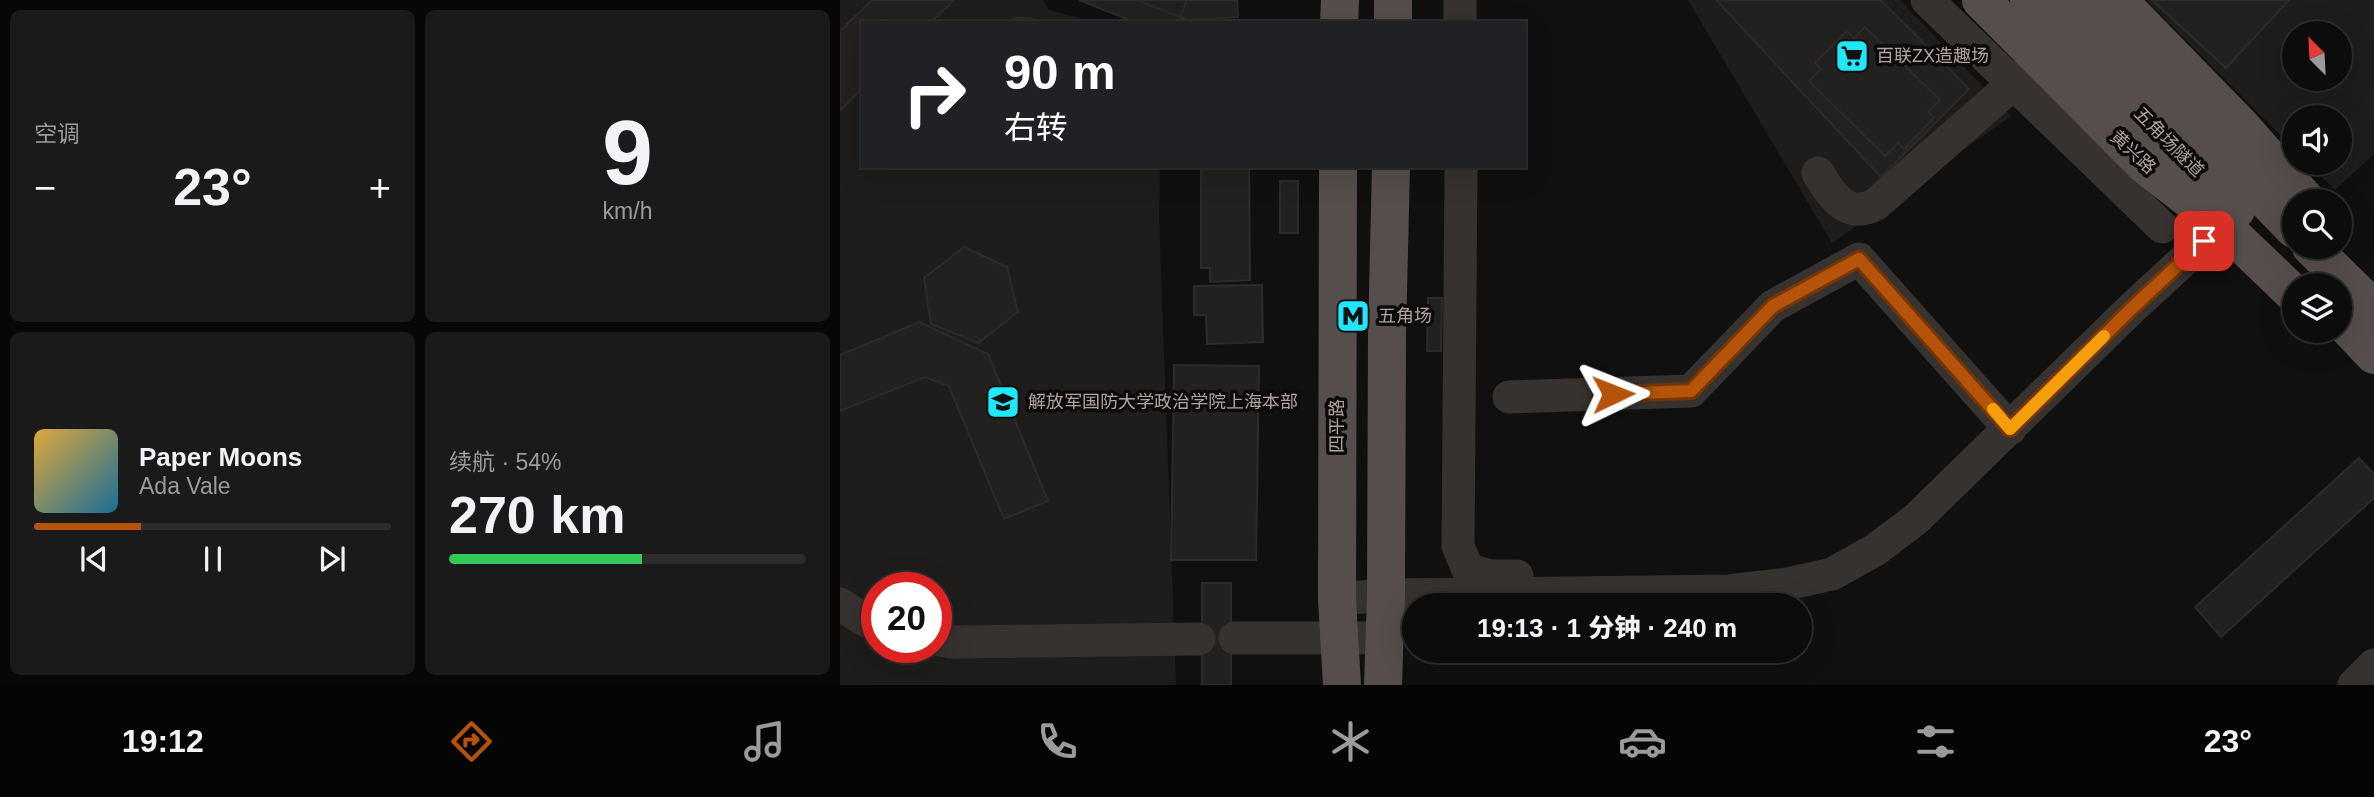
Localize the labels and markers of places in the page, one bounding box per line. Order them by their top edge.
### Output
supermarket icon: 百联ZX造趣场 [1833,37,1871,75]
place label: 百联ZX造趣场 [1876,46,1989,66]
pin [2174,211,2234,271]
metro station icon: 五角场 [1334,297,1372,335]
place label: 五角场 [1378,306,1432,326]
school or university icon: 解放军国防大学政治学院上海本部 [984,383,1022,421]
place label: 解放军国防大学政治学院上海本部 [1028,392,1298,412]

